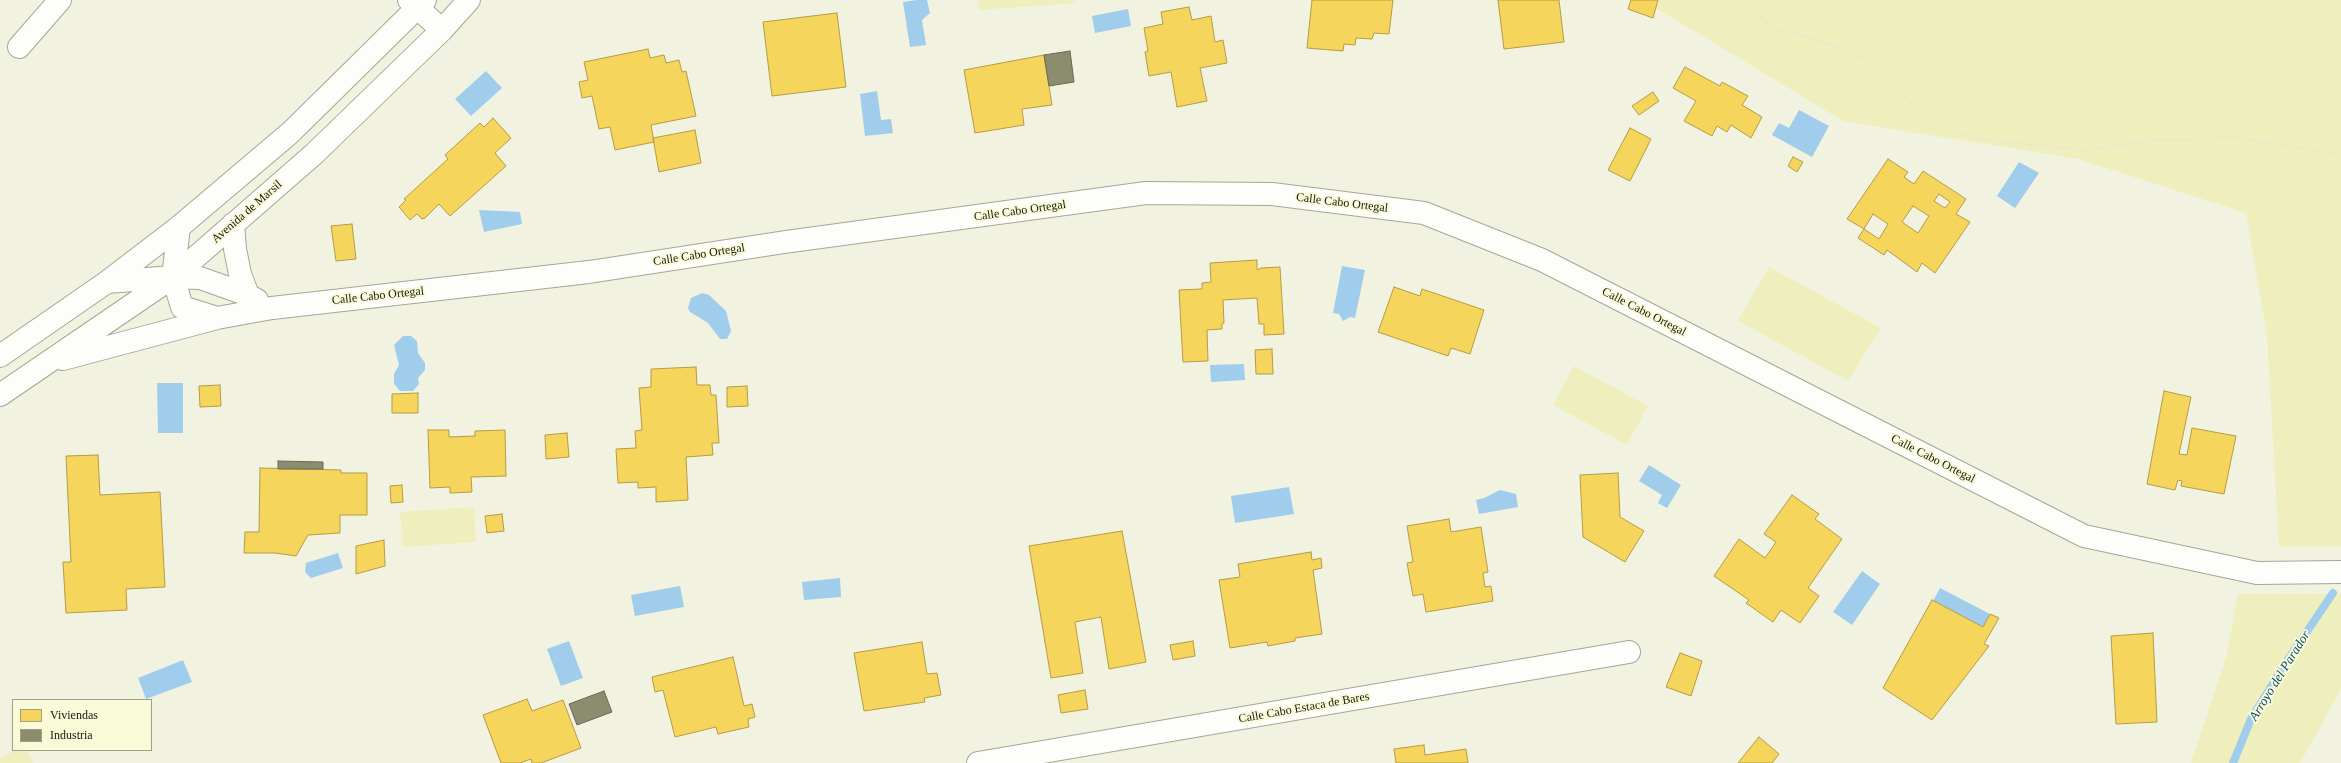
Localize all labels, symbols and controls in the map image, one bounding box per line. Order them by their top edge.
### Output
street label: Avenida de Marsil [209,178,285,246]
street label: Calle Cabo Ortegal [1295,190,1389,216]
street label: Calle Cabo Ortegal [973,197,1067,225]
street label: Calle Cabo Ortegal [652,241,746,269]
street label: Calle Cabo Ortegal [331,284,425,308]
street label: Calle Cabo Ortegal [1599,285,1689,339]
street label: Calle Cabo Ortegal [1888,432,1978,486]
water label: Arroyo del Parador [2246,628,2314,724]
street label: Calle Cabo Estaca de Bares [1237,689,1371,727]
legend [12,699,152,751]
text: Viviendas [50,708,98,722]
text: Industria [50,728,93,742]

